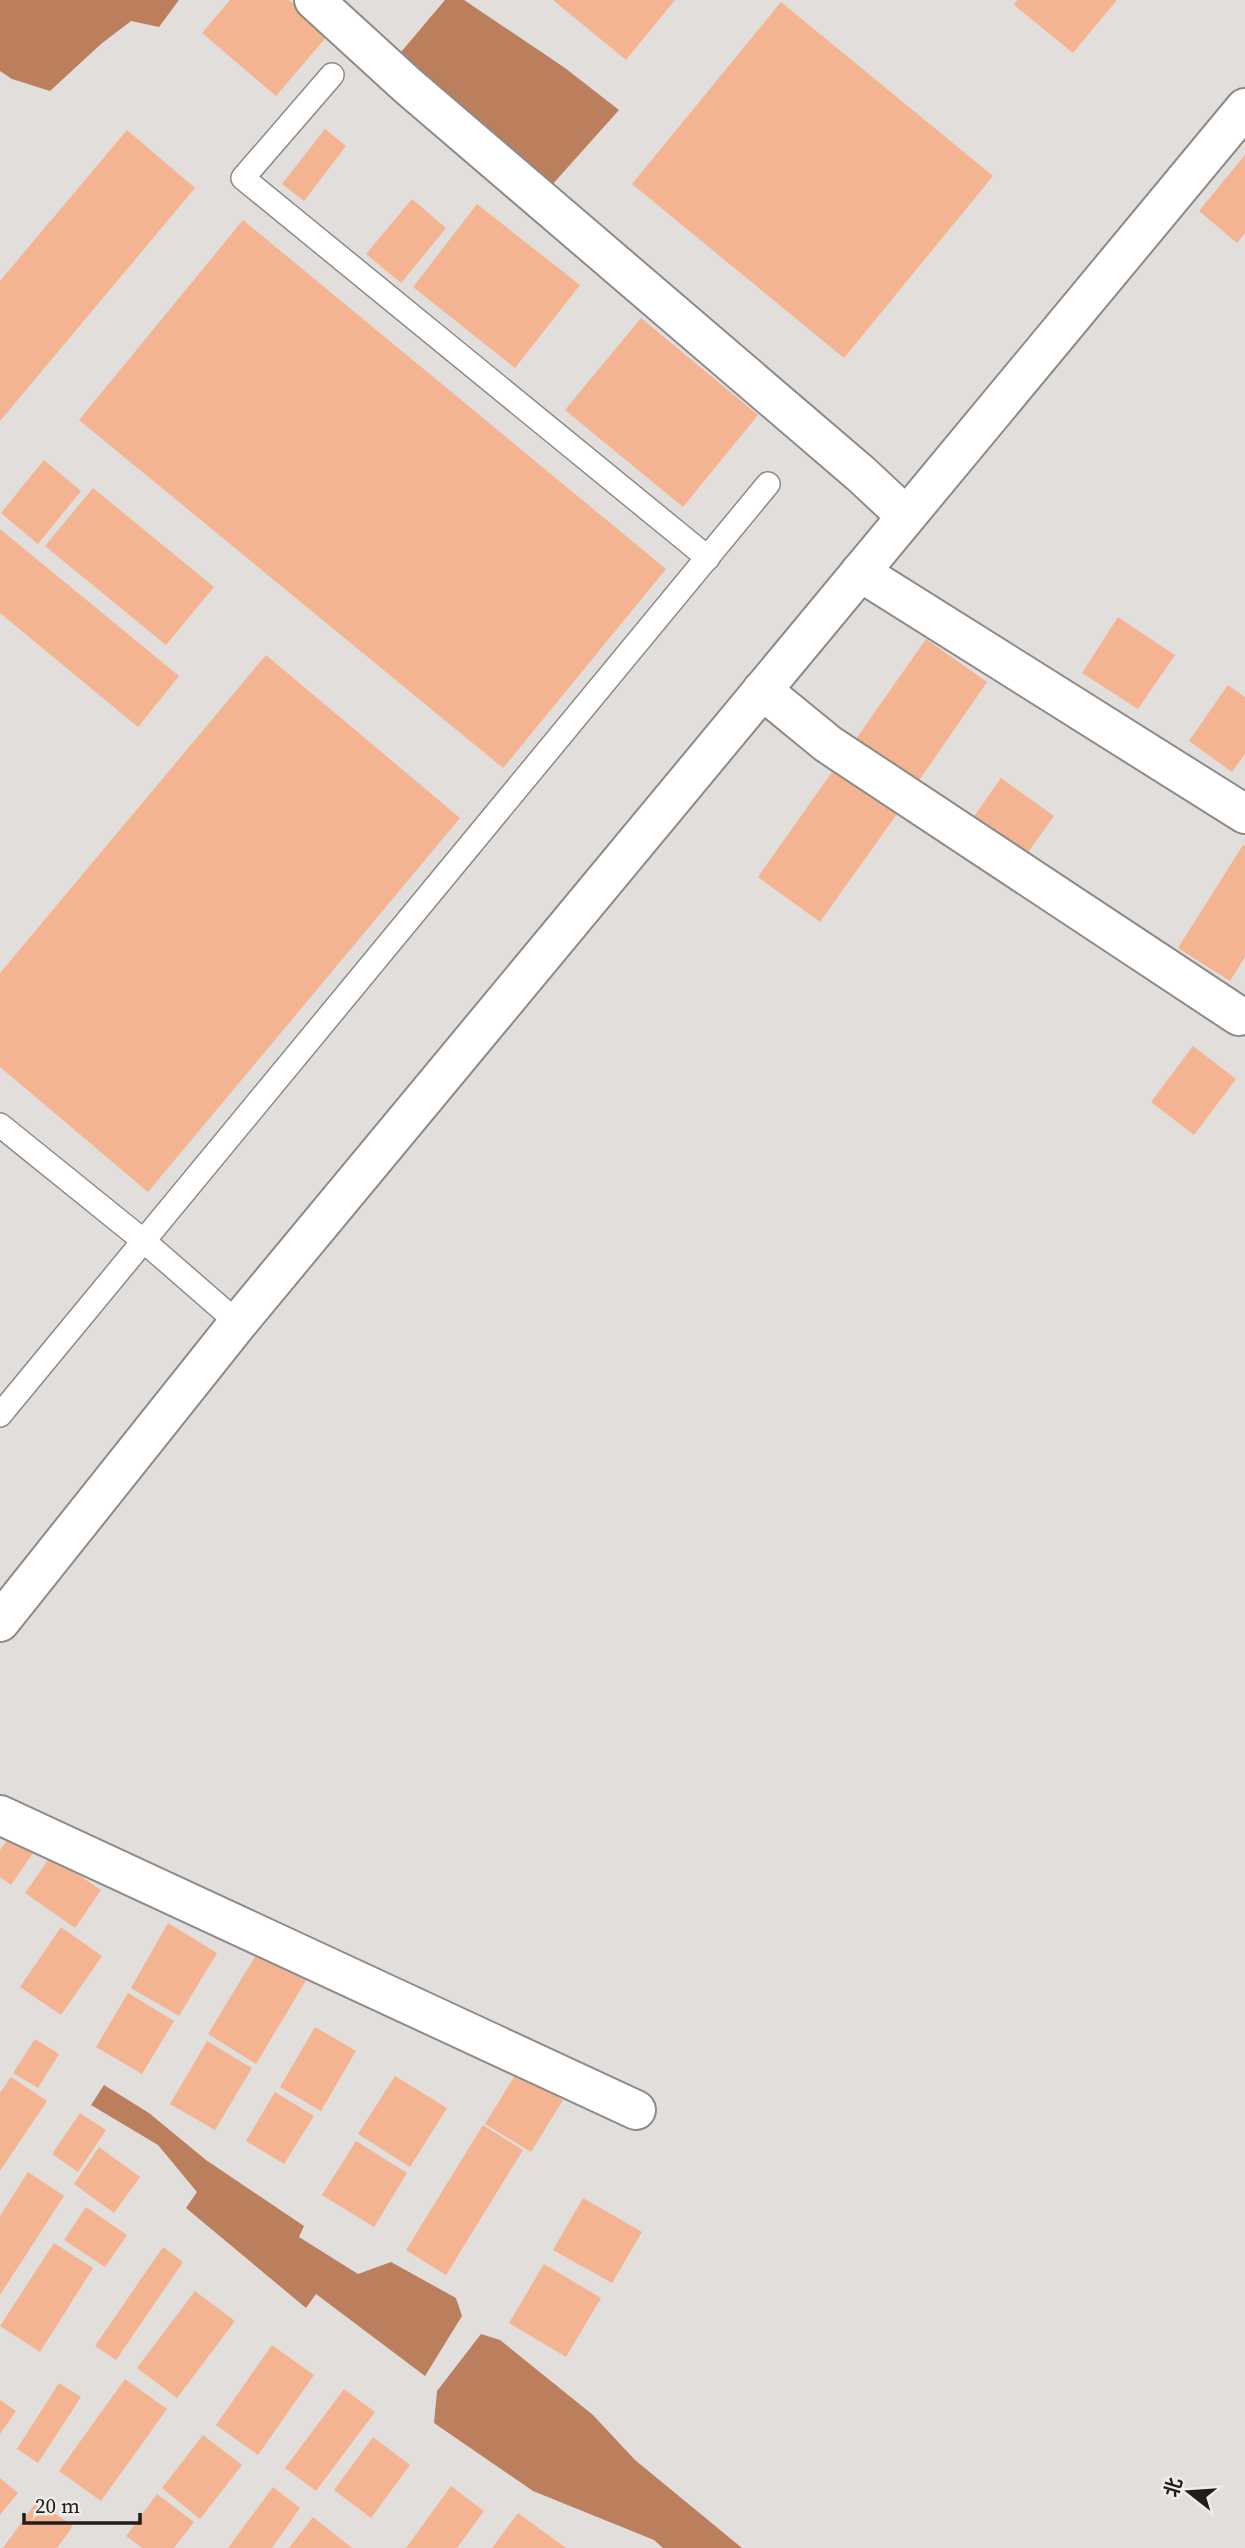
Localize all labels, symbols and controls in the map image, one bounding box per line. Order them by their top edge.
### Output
north arrow [1154,2457,1224,2527]
text: 北 [1158,2474,1188,2500]
scale bar [24,2482,140,2526]
text: 20 m [35,2491,80,2520]

